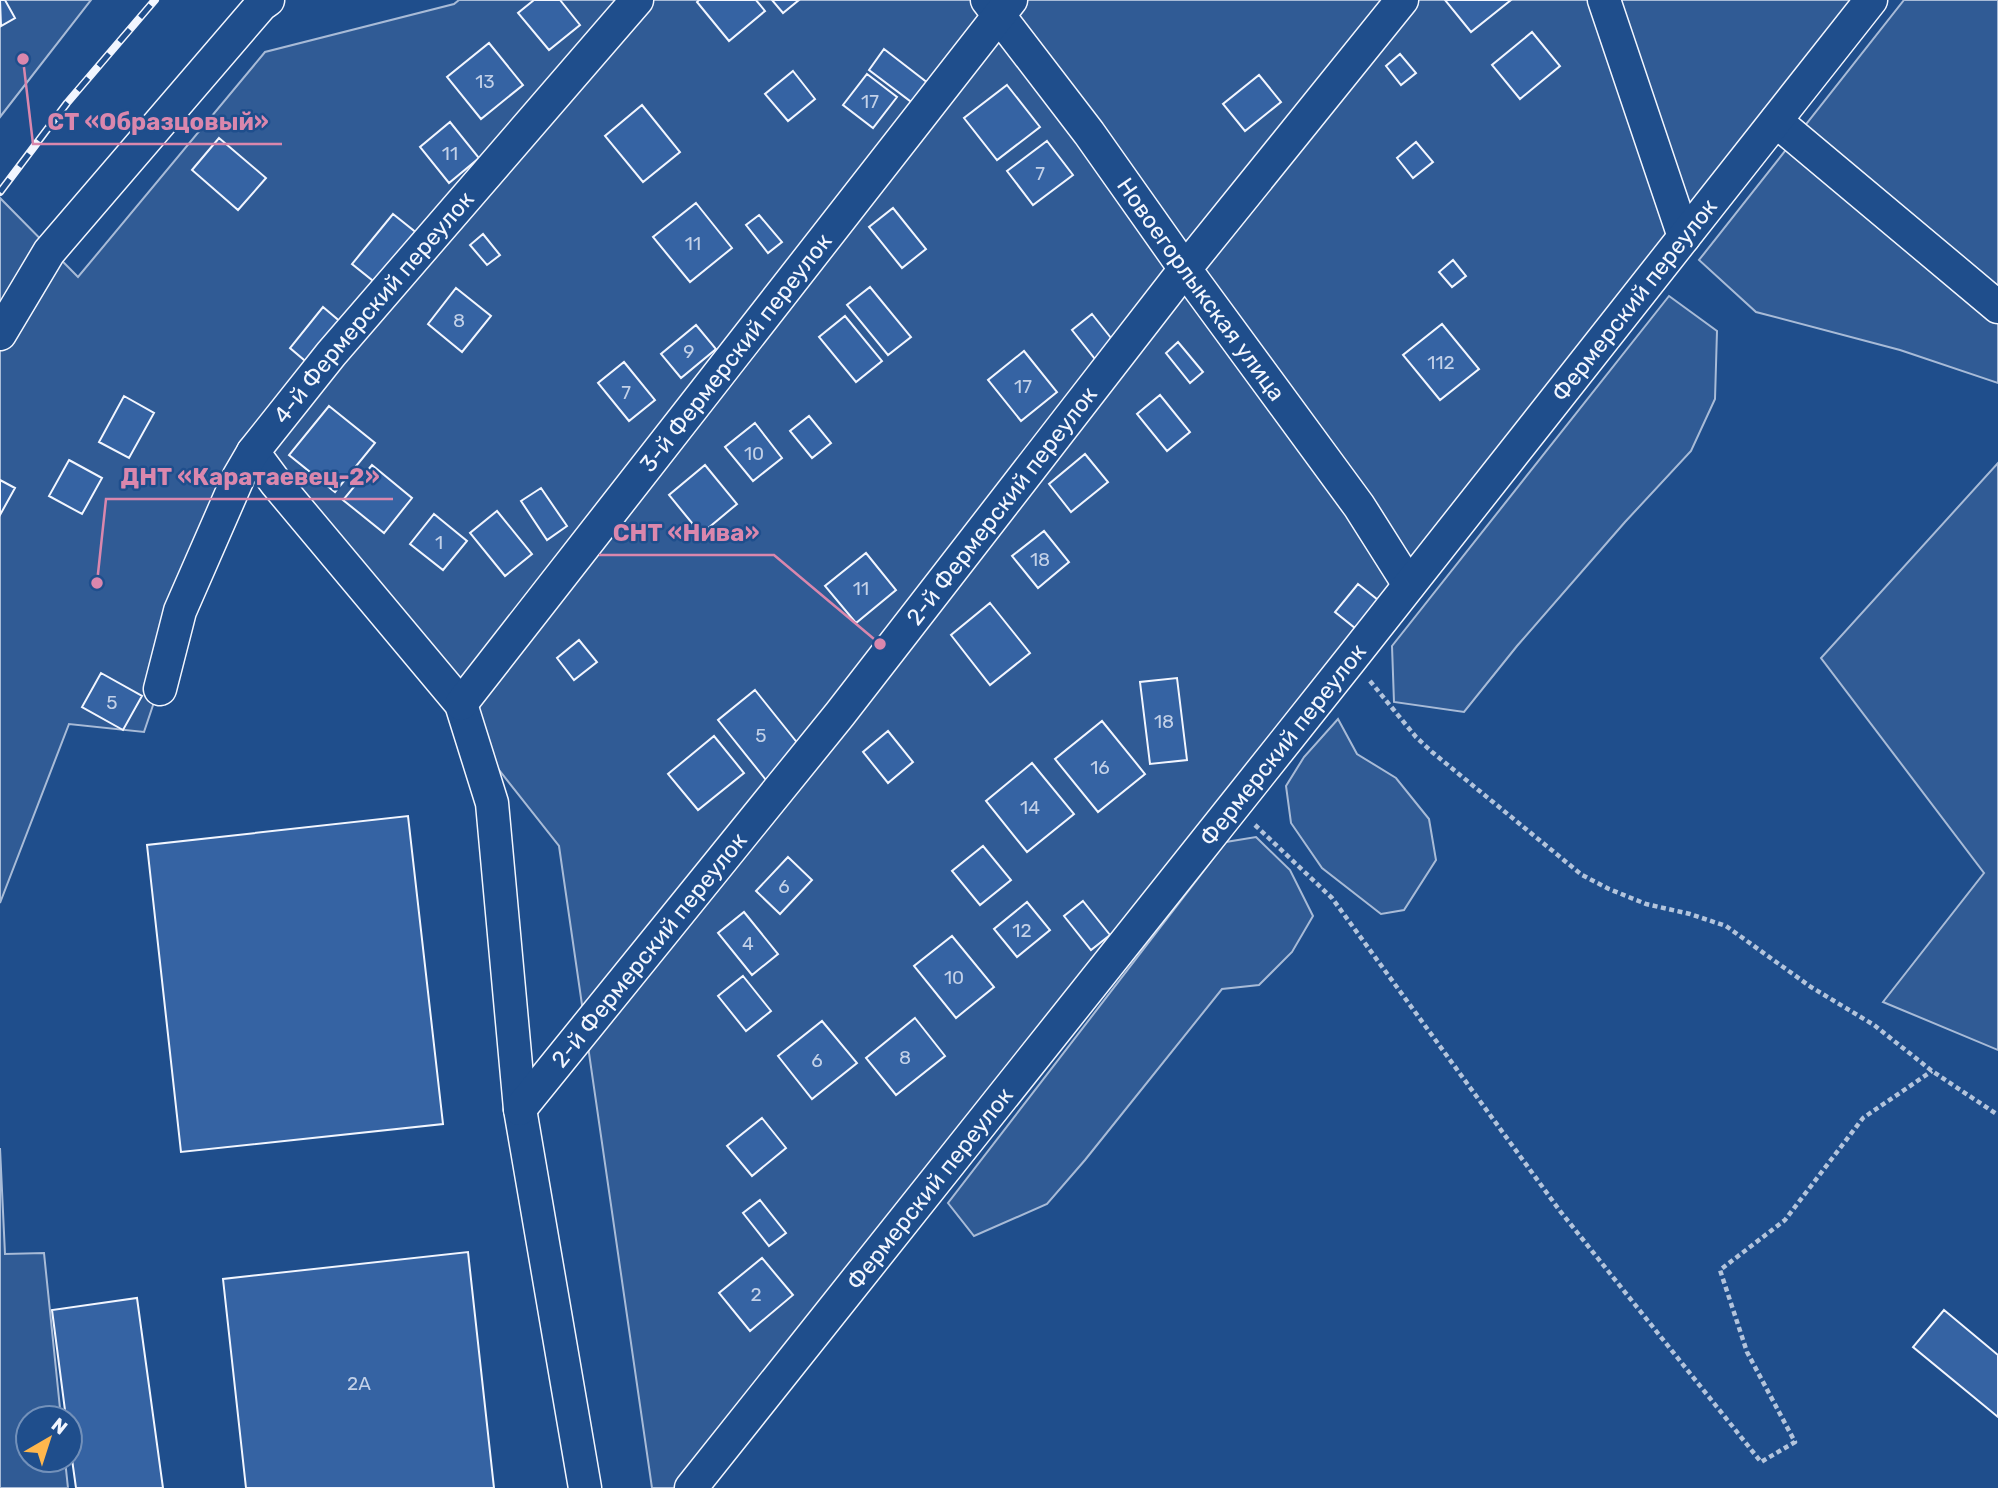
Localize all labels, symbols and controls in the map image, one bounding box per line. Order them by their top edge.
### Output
house number: 13 [475,70,495,93]
house number: 17 [861,90,879,113]
callout: СТ «Образцовый» [33,99,282,144]
text: СТ «Образцовый» [47,108,269,136]
house number: 11 [442,142,458,165]
house number: 7 [1035,162,1045,185]
street label: Новоегорлыкская улица [1111,172,1291,406]
street label: 4-й Фермерский переулок [267,185,480,429]
street label: Фермерский переулок [1546,193,1723,407]
street label: 3-й Фермерский переулок [634,228,838,478]
house number: 11 [685,232,701,255]
house number: 8 [453,309,465,332]
house number: 9 [683,340,695,363]
house number: 112 [1427,351,1455,374]
house number: 17 [1014,375,1032,398]
house number: 7 [621,381,631,404]
street label: 2-й Фермерский переулок [900,381,1103,631]
house number: 10 [744,442,764,465]
callout: ДНТ «Каратаевец-2» [106,454,393,499]
text: ДНТ «Каратаевец-2» [120,463,380,491]
callout: СНТ «Нива» [599,510,774,555]
text: СНТ «Нива» [613,519,759,547]
house number: 1 [435,531,443,554]
house number: 18 [1030,548,1050,571]
house number: 11 [853,577,869,600]
street label: Фермерский переулок [1194,638,1372,852]
house number: 5 [106,691,118,714]
house number: 18 [1154,710,1174,733]
house number: 5 [755,724,767,747]
house number: 16 [1090,756,1110,779]
house number: 14 [1020,796,1040,819]
street label: 2-й Фермерский переулок [545,826,753,1073]
house number: 6 [778,875,790,898]
house number: 12 [1012,919,1032,942]
house number: 4 [742,932,754,955]
house number: 10 [944,966,964,989]
house number: 8 [899,1046,911,1069]
house number: 6 [811,1049,823,1072]
street label: Фермерский переулок [841,1082,1019,1295]
house number: 2 [750,1283,762,1306]
house number: 2А [347,1372,371,1395]
north arrow [14,1404,84,1474]
text: N [47,1413,72,1439]

